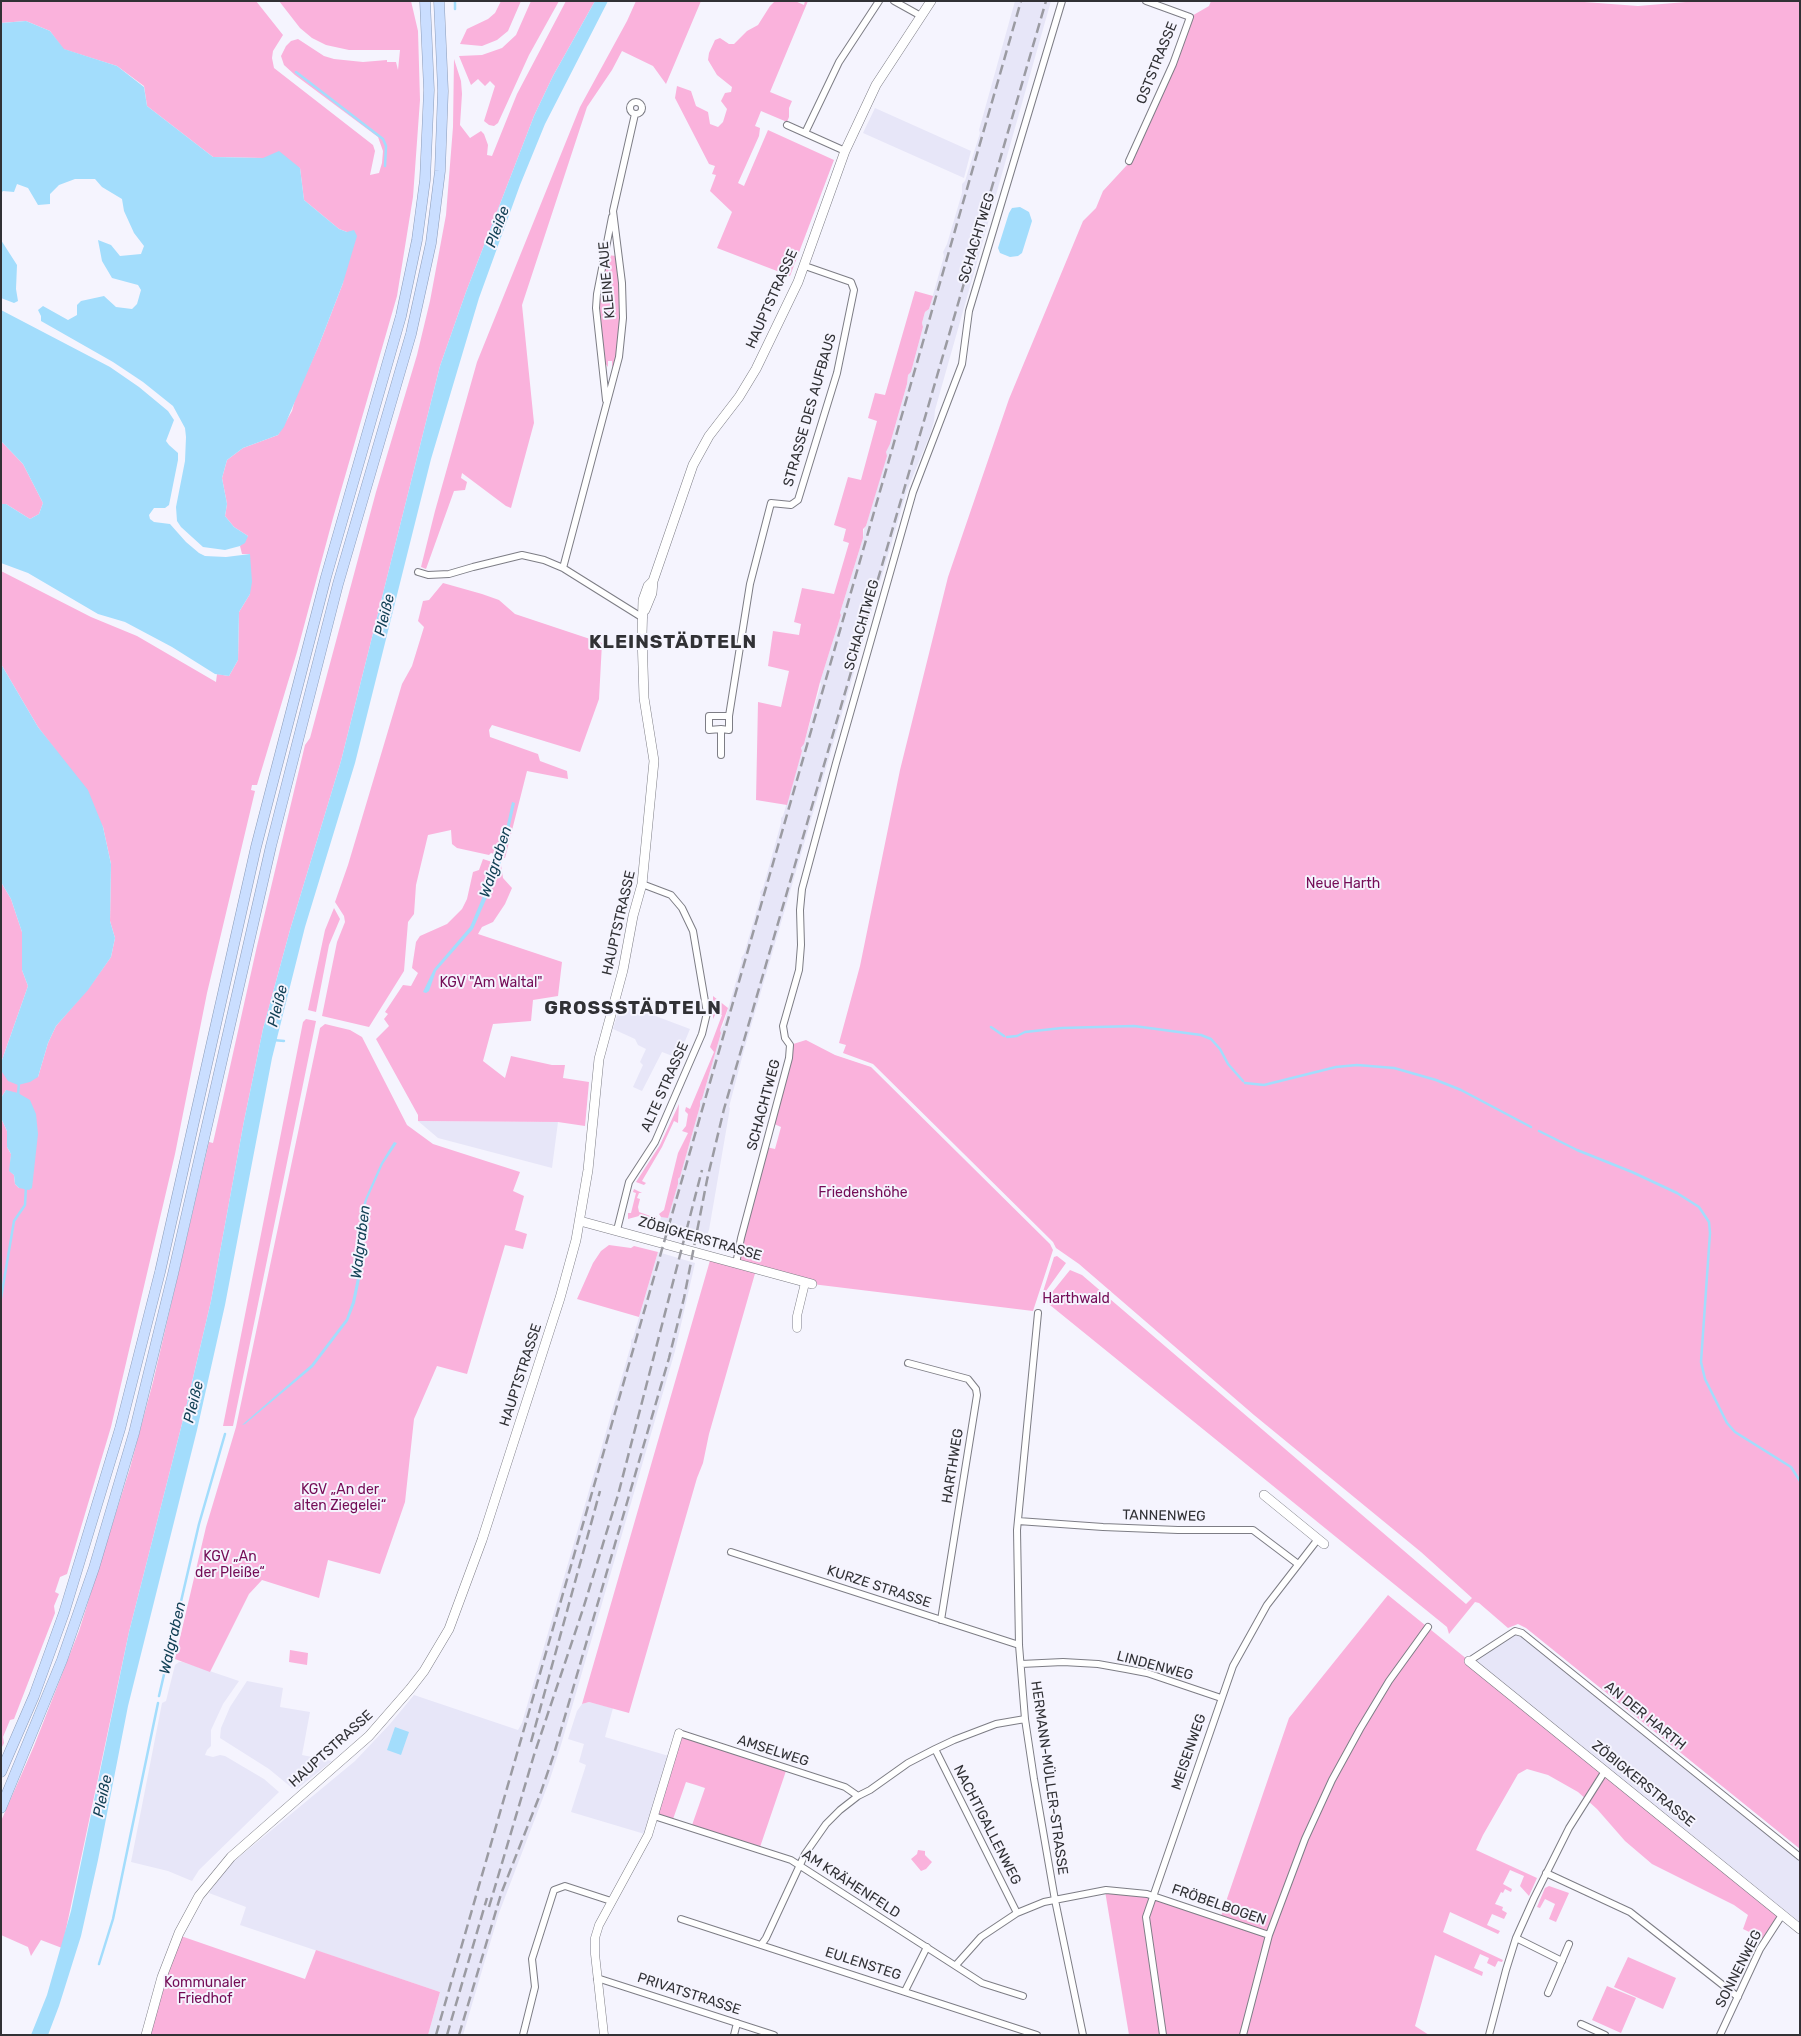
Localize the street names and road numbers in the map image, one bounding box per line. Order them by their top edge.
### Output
street label: OSTSTRASSE [1133,19,1181,107]
street label: SCHACHTWEG [955,191,999,285]
street label: KLEINE AUE [595,241,619,319]
street label: HAUPTSTRASSE [743,247,801,351]
street label: STRASSE DES AUFBAUS [780,331,840,489]
street label: SCHACHTWEG [841,578,883,672]
street label: HAUPTSTRASSE [599,869,639,977]
street label: ALTE STRASSE [638,1039,692,1135]
street label: SCHACHTWEG [744,1058,784,1152]
street label: ZÖBIGKERSTRASSE [636,1213,764,1265]
street label: HAUPTSTRASSE [496,1321,546,1429]
street label: HARTHWEG [939,1427,967,1505]
street label: TANNENWEG [1122,1507,1206,1525]
street label: KURZE STRASSE [825,1562,933,1612]
street label: LINDENWEG [1115,1648,1195,1684]
street label: AN DER HARTH [1601,1678,1689,1754]
street label: HERMANN-MÜLLER-STRASSE [1027,1680,1071,1876]
street label: HAUPTSTRASSE [286,1707,376,1791]
street label: MEISENWEG [1168,1712,1210,1792]
street label: AMSELWEG [735,1732,811,1770]
street label: ZÖBIGKERSTRASSE [1588,1737,1698,1831]
street label: NACHTIGALLENWEG [950,1762,1024,1888]
street label: AM KRÄHENFELD [799,1846,903,1922]
street label: FRÖBELBOGEN [1169,1881,1269,1929]
street label: SONNENWEG [1712,1927,1766,2011]
street label: EULENSTEG [823,1944,903,1984]
street label: PRIVATSTRASSE [635,1969,743,2019]

